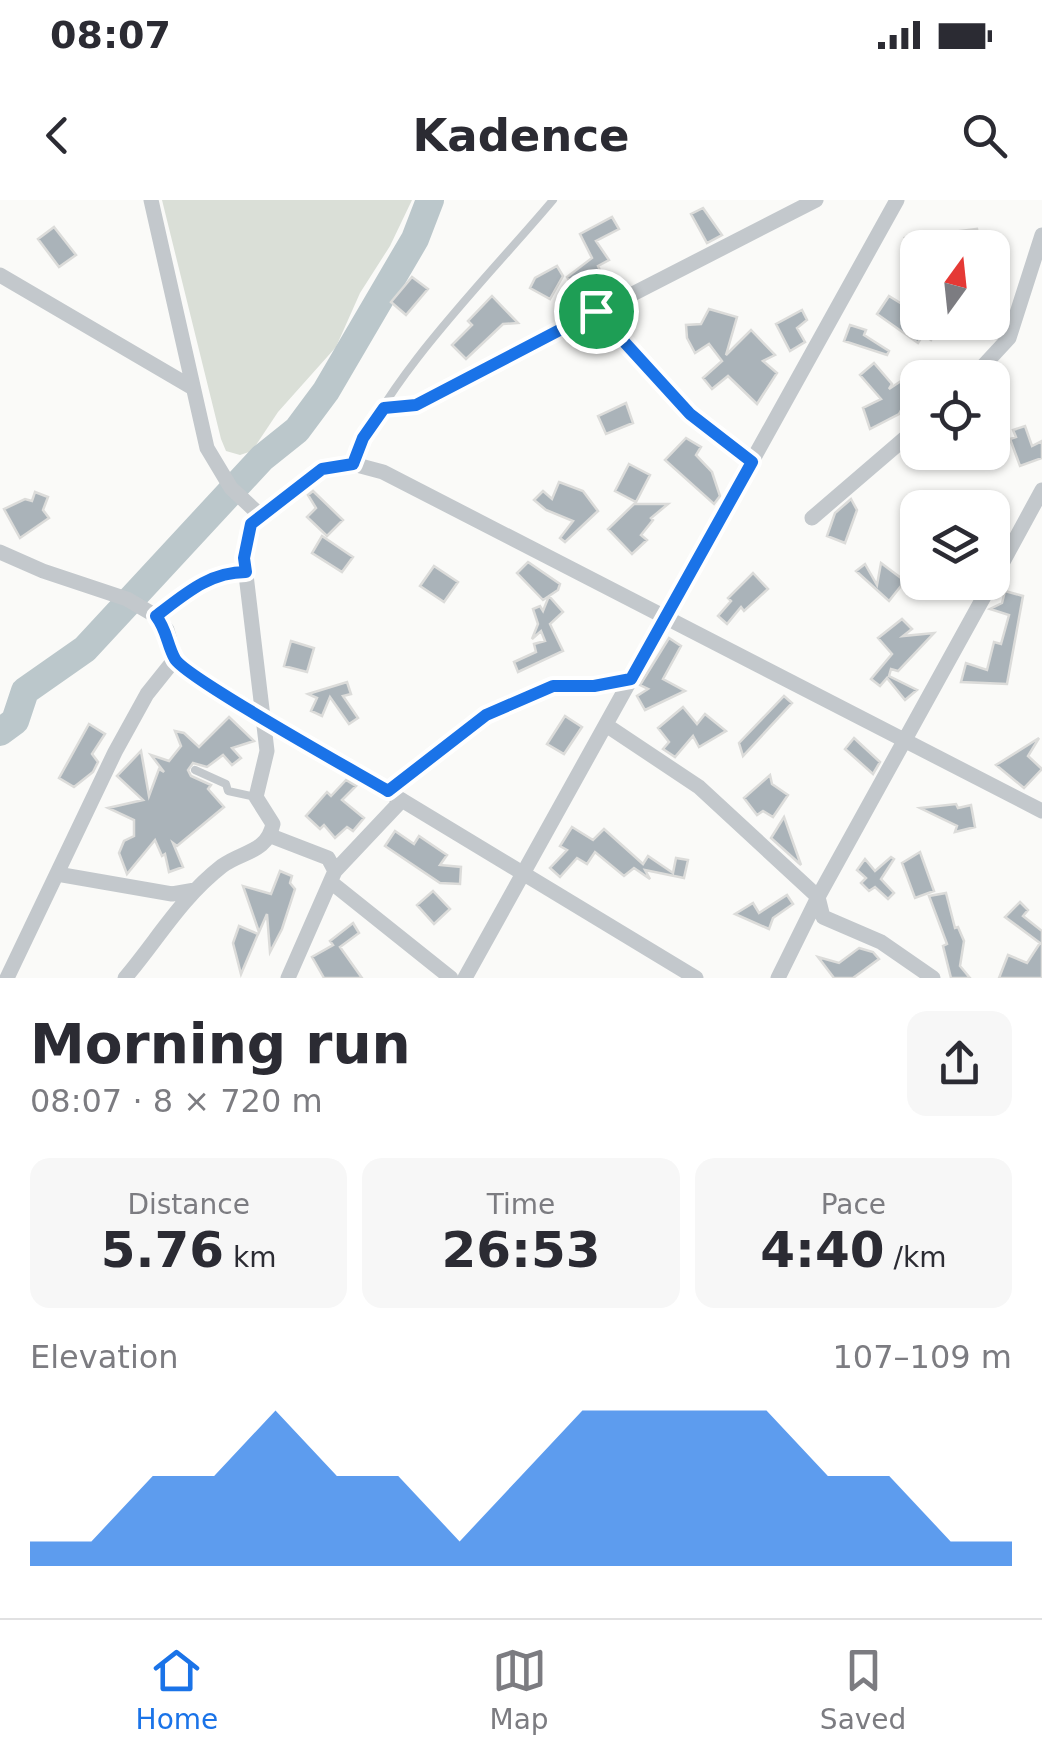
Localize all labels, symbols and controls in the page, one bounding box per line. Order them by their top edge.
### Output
text: 08:07 [50,13,171,57]
icon: back [30,108,85,163]
icon: search [957,108,1012,163]
text: Kadence [412,109,630,162]
north arrow [900,230,1010,340]
map controls [900,230,1010,600]
pin [554,269,639,354]
icon: arrive [569,284,624,339]
button: locate [900,360,1010,470]
button: layers [900,490,1010,600]
button: share [907,1011,1012,1116]
text: Morning run [30,1012,411,1076]
text: 08:07 · 8 × 720 m [30,1082,323,1120]
text: Distance [127,1188,250,1221]
text: Time [487,1188,555,1221]
text: Pace [821,1188,886,1221]
text: 5.76 [101,1221,224,1279]
text: 26:53 [441,1221,601,1279]
text: 4:40 [760,1221,885,1279]
text: km [224,1241,277,1274]
text: /km [885,1241,946,1274]
text: Elevation [30,1338,179,1376]
text: 107–109 m [833,1338,1012,1376]
tab: Home [136,1643,218,1736]
tab: Map [490,1643,549,1736]
tab: Saved [820,1643,906,1736]

